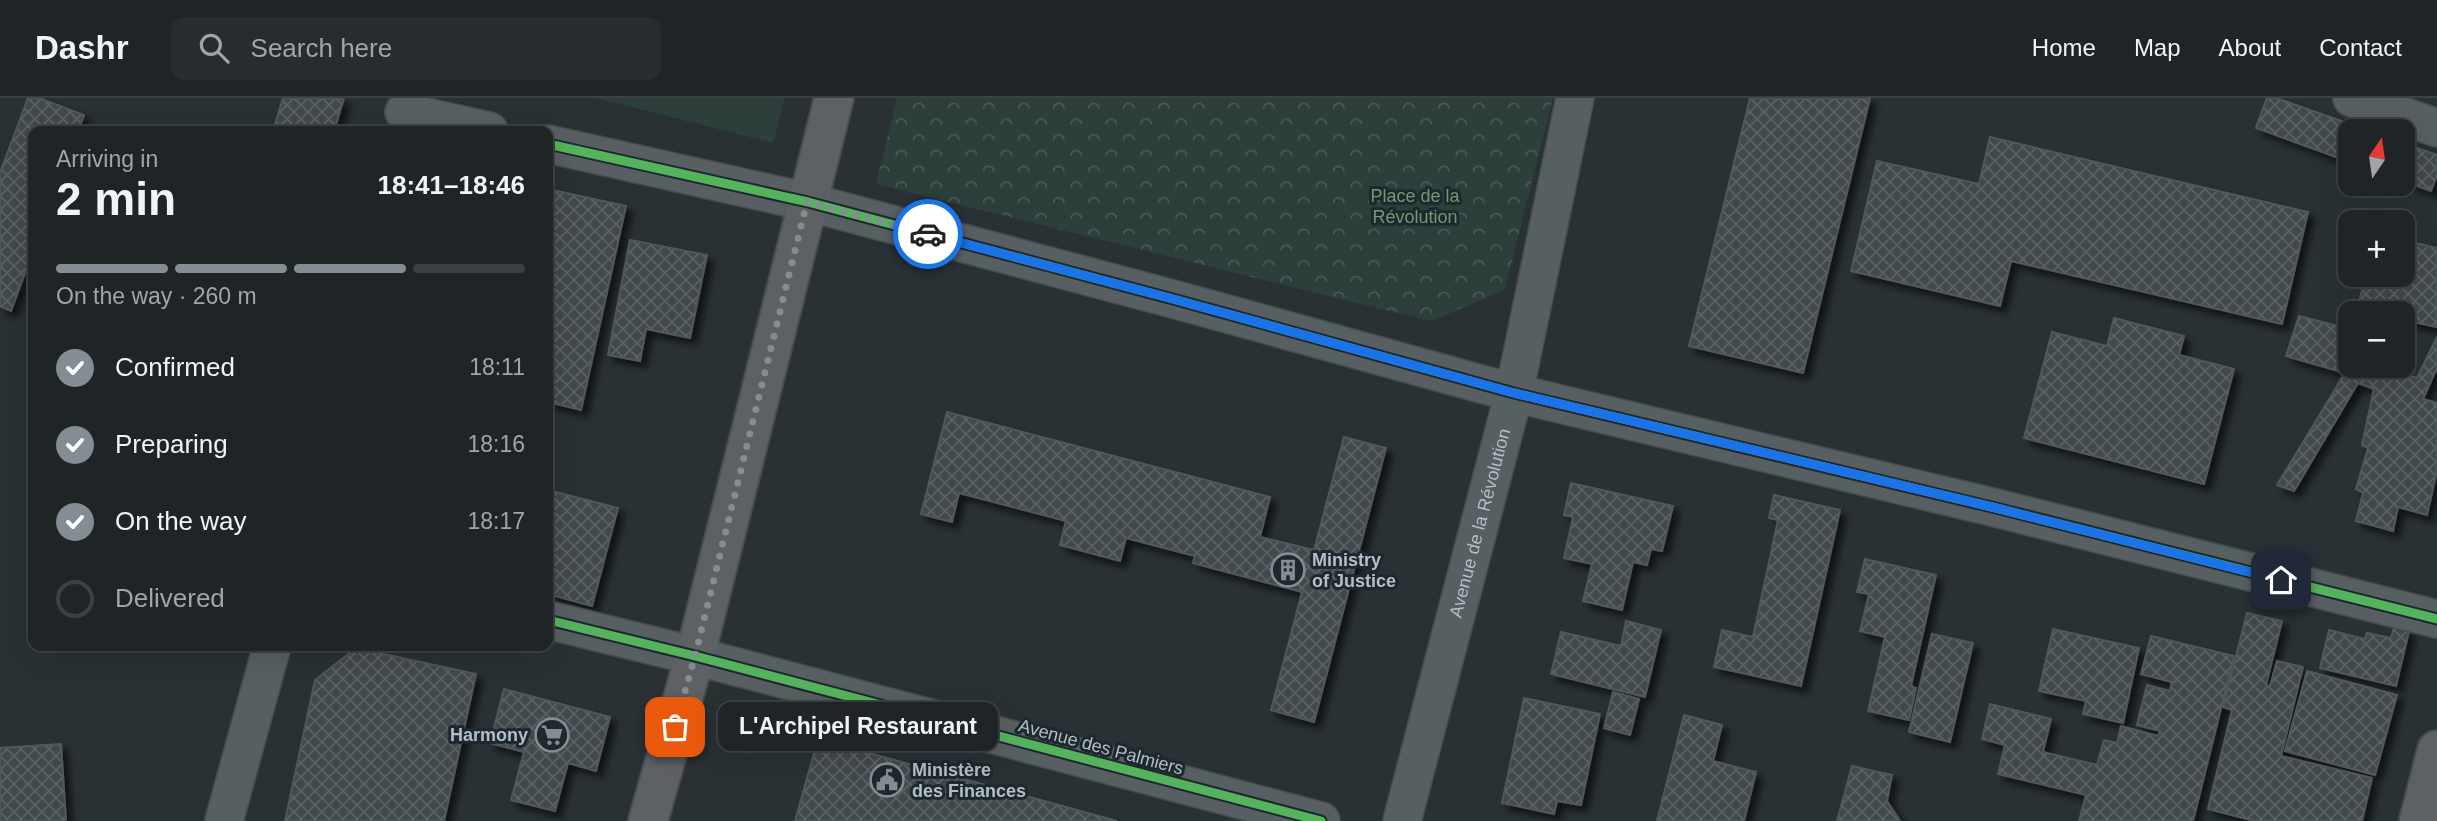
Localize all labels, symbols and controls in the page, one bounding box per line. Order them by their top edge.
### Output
search box [171,17,661,80]
text: Dashr [35,29,129,66]
icon: search [195,29,233,67]
text: Search here [251,33,392,63]
text: Home [2032,34,2096,61]
text: Map [2134,34,2181,61]
text: About [2219,34,2281,61]
text: Contact [2319,34,2402,61]
north arrow [2338,119,2415,196]
map controls [2338,119,2415,378]
text: Arriving in [56,146,158,172]
text: 18:41–18:46 [378,170,525,200]
text: 2 min [56,173,176,225]
park label: Place de la Révolution [1370,186,1461,227]
courier [893,199,963,269]
button: + [2338,210,2415,287]
icon: car [909,215,947,253]
text: On the way · 260 m [56,283,257,309]
button: − [2338,301,2415,378]
icon: check [56,349,94,387]
text: Confirmed [115,352,235,382]
text: 18:11 [469,354,525,380]
icon: check [56,426,94,464]
street label: Avenue de la Révolution [1446,426,1514,620]
text: Preparing [115,429,228,459]
text: 18:16 [467,431,525,457]
icon: check [56,503,94,541]
text: On the way [115,506,247,536]
text: 18:17 [467,508,525,534]
place label: Ministry of Justice [1312,550,1396,591]
pin [2251,550,2311,610]
building icon: Ministry of Justice [1269,551,1307,589]
icon: home [2262,561,2300,599]
text: Delivered [115,583,225,613]
pin [645,697,705,757]
callout: L'Archipel Restaurant [717,702,997,752]
icon: bag [656,708,694,746]
text: L'Archipel Restaurant [739,713,977,739]
street label: Avenue des Palmiers [1016,715,1186,779]
supermarket icon: Harmony [533,716,571,754]
place label: Harmony [450,725,528,745]
place label: Ministère des Finances [912,760,1026,801]
public building icon: Ministère des Finances [868,761,906,799]

